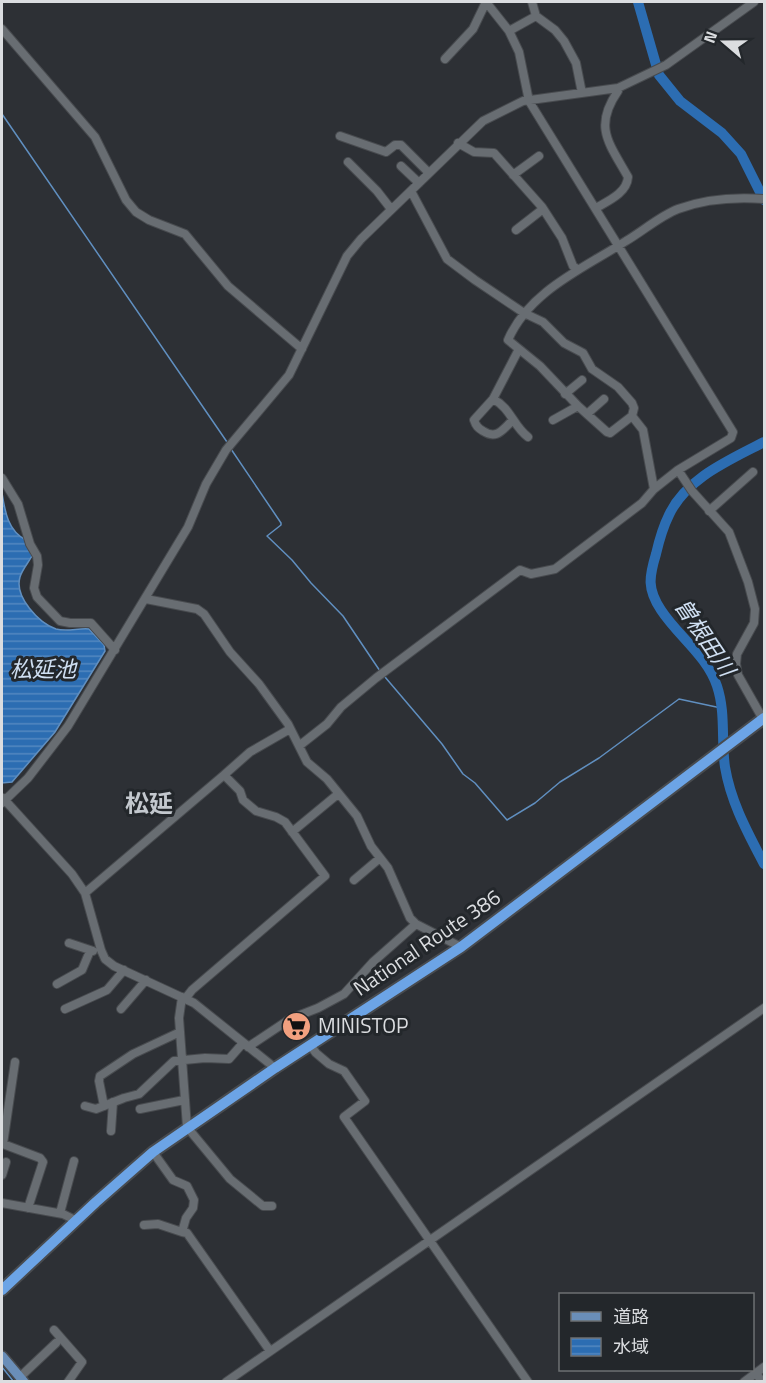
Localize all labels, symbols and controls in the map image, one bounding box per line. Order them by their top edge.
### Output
north arrow [694,12,754,72]
text: N [697,28,723,46]
water label: 曽根田川 [666,591,745,685]
water label: 松延池 [10,652,78,686]
district label: 松延 [125,785,173,821]
street label: National Route 386 [346,881,507,1003]
place label: MINISTOP [318,1009,409,1041]
supermarket icon: MINISTOP [281,1010,313,1042]
legend [559,1293,754,1371]
text: 道路 [613,1303,649,1330]
text: 水域 [613,1333,649,1360]

